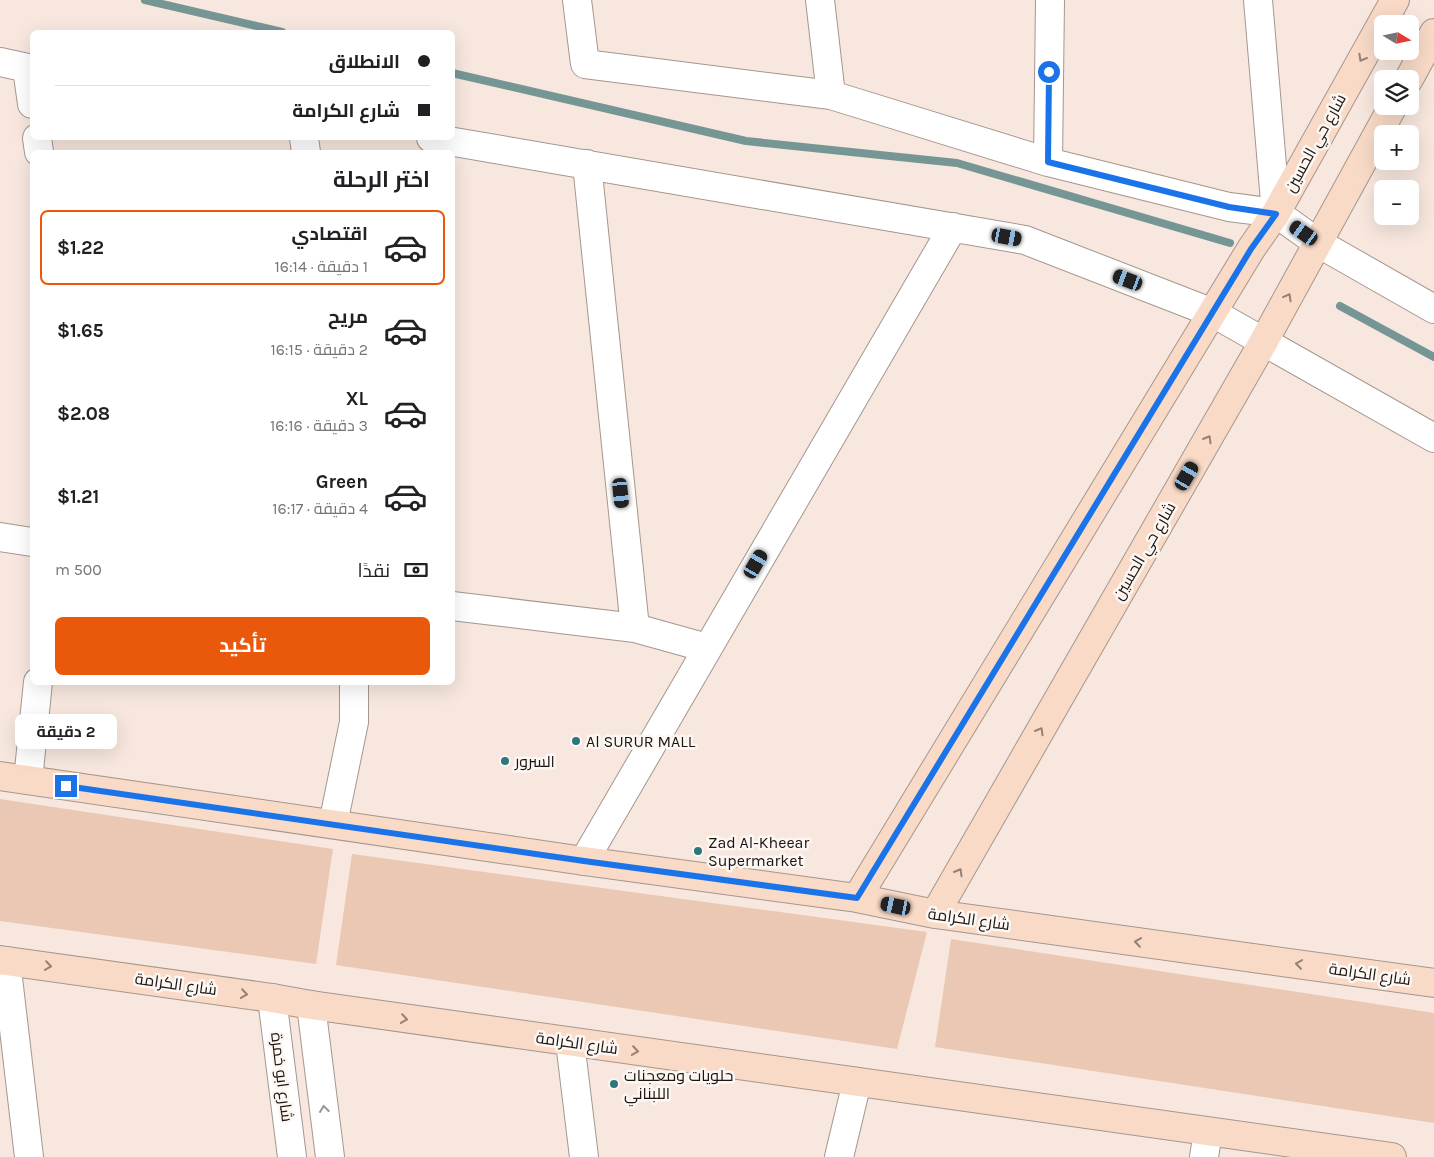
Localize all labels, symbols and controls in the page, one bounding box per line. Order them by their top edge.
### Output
north arrow [1374,15,1419,60]
map controls [1374,15,1419,225]
text: الانطلاق [329,51,400,73]
one-way arrow [1359,52,1369,61]
route start [1038,61,1060,83]
button: layers [1374,70,1419,115]
street label: شارع حي الحسين [1280,90,1353,197]
text: شارع الكرامة [292,100,400,122]
button: + [1374,125,1419,170]
text: اختر الرحلة [333,167,430,193]
button: − [1374,180,1419,225]
car [1287,218,1320,248]
text: اقتصادي [292,223,368,245]
icon: car [383,225,428,270]
car [990,227,1023,247]
text: $1.22 [57,237,104,259]
text: 1 دقيقة · 16:14 [274,257,368,276]
car [1111,268,1144,292]
one-way arrow [1282,293,1292,302]
text: مريح [328,306,368,328]
icon: car [383,308,428,353]
text: $1.65 [57,320,104,342]
text: 2 دقيقة · 16:15 [270,340,368,359]
text: XL [346,388,368,410]
icon: car [383,391,428,436]
text: $2.08 [57,403,110,425]
text: 3 دقيقة · 16:16 [270,416,368,435]
one-way arrow [1202,435,1212,444]
car [1173,459,1200,493]
text: Green [316,471,368,493]
icon: car [383,474,428,519]
car [611,477,630,509]
text: $1.21 [57,486,99,508]
text: 4 دقيقة · 16:17 [272,499,368,518]
street label: شارع حي الحسين [1108,499,1183,605]
car [742,547,769,581]
icon: cash [402,556,430,584]
text: 500 m [55,560,102,579]
text: نقدًا [358,560,390,582]
button: تأكيد [55,617,430,675]
callout: 2 دقيقة [15,714,117,748]
text: 2 دقيقة [37,722,95,741]
one-way arrow [1034,728,1044,737]
place label: Al SURUR MALL [586,732,696,751]
marker: Al SURUR MALL [570,735,582,747]
place label: السرور [514,752,555,771]
marker: السرور [499,755,511,767]
route end [55,775,77,797]
place label: Zad Al-Kheear Supermarket [708,833,809,870]
marker: Zad Al-Kheear Supermarket [692,845,704,857]
one-way arrow [953,869,963,878]
car [879,896,912,916]
street label: شارع الكرامة [926,904,1011,936]
one-way arrow [1134,937,1142,948]
one-way arrow [1295,959,1303,970]
street label: شارع الكرامة [1327,959,1412,991]
one-way arrow [44,961,53,971]
street label: شارع الكرامة [133,969,218,1001]
one-way arrow [240,988,248,999]
one-way arrow [400,1013,409,1023]
street label: شارع الكرامة [534,1028,619,1060]
street label: شارع ابو خمرة [265,1031,297,1123]
one-way arrow [631,1045,639,1056]
place label: حلويات ومعجنات اللبناني [624,1066,733,1107]
marker: حلويات ومعجنات اللبناني [608,1078,620,1090]
one-way arrow [319,1104,330,1112]

